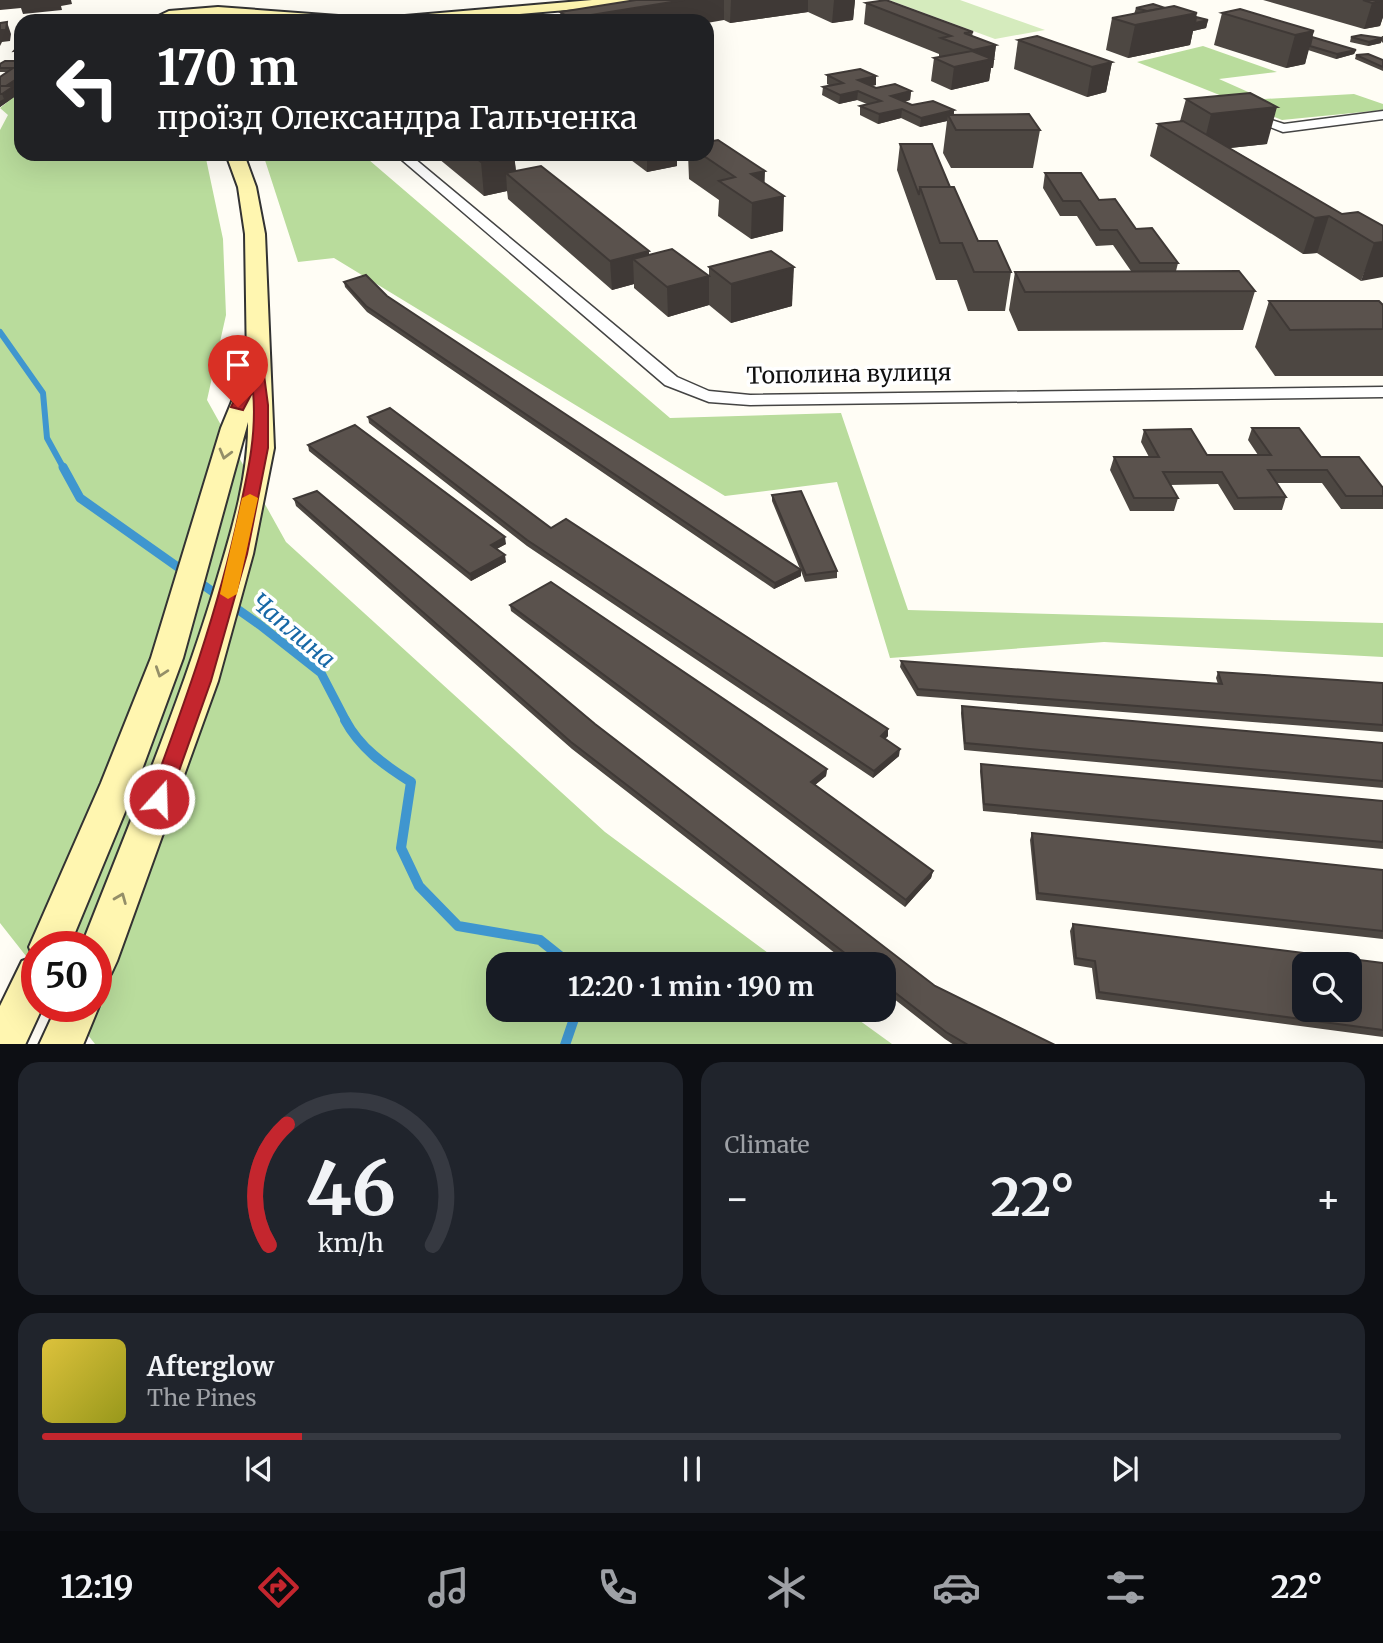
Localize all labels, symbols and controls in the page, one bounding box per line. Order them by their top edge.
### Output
text: 170 m [157,37,298,98]
icon: left [42,42,133,133]
text: проїзд Олександра Гальченка [157,98,637,138]
pin [208,335,268,407]
icon: arrive [219,346,257,384]
street label: Тополина вулиця [746,357,952,390]
one-way arrow [219,448,233,460]
water label: Чаплина [245,586,342,675]
one-way arrow [155,666,169,678]
position arrow [122,762,196,836]
one-way arrow [113,893,127,905]
speed limit sign: 50 [21,931,112,1022]
map controls [1292,952,1362,1022]
button: search [1292,952,1362,1022]
text: 12:20 · 1 min · 190 m [568,970,814,1003]
text: Climate [725,1130,810,1159]
text: 46 [305,1143,396,1235]
text: 22° [991,1165,1075,1230]
text: − [725,1175,750,1222]
text: + [1316,1175,1341,1222]
text: km/h [317,1226,383,1258]
text: Afterglow [147,1350,274,1383]
text: The Pines [147,1383,257,1412]
icon: previous [240,1450,278,1488]
icon: pause [673,1450,711,1488]
icon: next [1106,1450,1144,1488]
icon: directions [254,1563,303,1612]
icon: music [424,1563,473,1612]
icon: phone [593,1563,642,1612]
icon: climate [762,1563,811,1612]
icon: car [932,1563,981,1612]
icon: filters [1101,1563,1150,1612]
text: 12:19 [60,1567,134,1607]
text: 22° [1271,1567,1323,1607]

